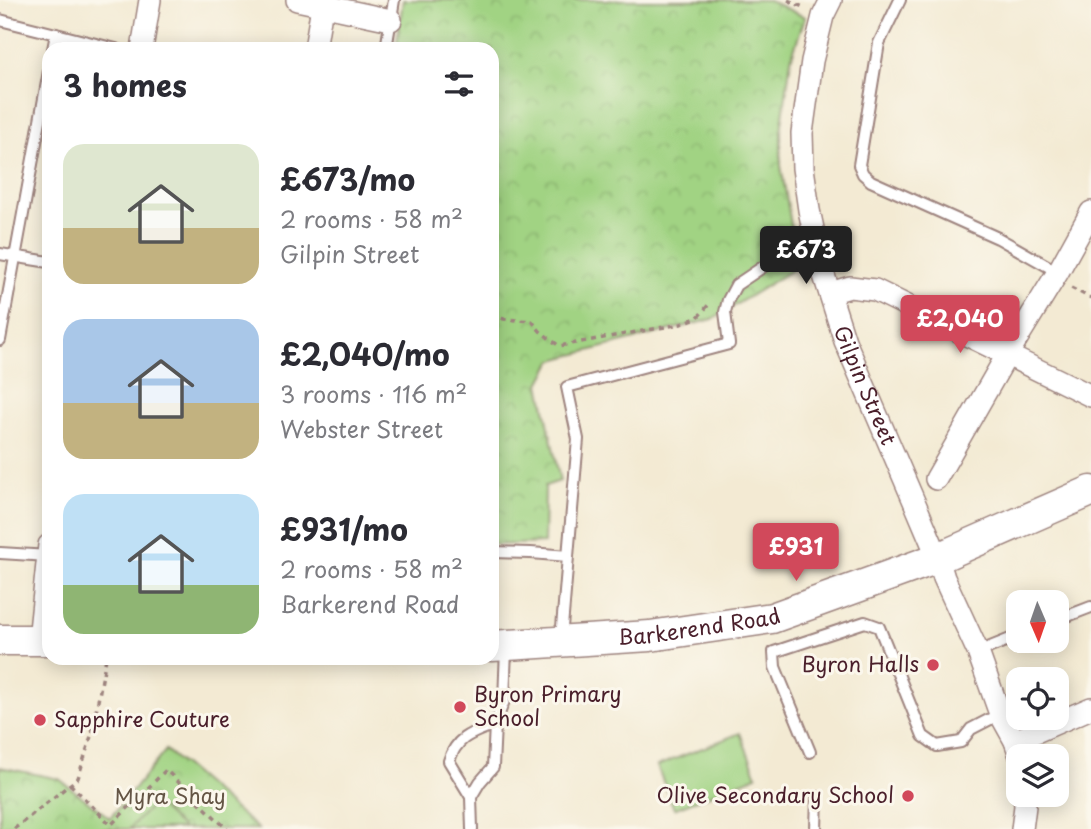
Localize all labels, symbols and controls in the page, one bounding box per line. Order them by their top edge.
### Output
text: 3 homes [63,62,187,107]
icon: filters [440,65,478,103]
text: £673/mo [280,156,415,201]
icon: home [119,172,203,256]
text: 2 rooms · 58 m² [280,201,463,236]
pin: £673 [765,226,847,286]
text: £673 [776,231,836,266]
text: Gilpin Street [280,236,419,271]
pin: £2,040 [903,296,1017,355]
text: £2,040 [917,300,1003,335]
street label: Gilpin Street [827,321,906,450]
text: £2,040/mo [280,331,450,376]
icon: home [119,347,203,431]
text: 3 rooms · 116 m² [280,376,467,411]
text: Webster Street [280,411,443,446]
text: £931/mo [280,506,408,551]
icon: home [119,522,203,606]
pin: £931 [755,524,837,583]
text: £931 [769,528,823,563]
text: 2 rooms · 58 m² [280,551,463,586]
text: Barkerend Road [280,586,459,621]
north arrow [1006,590,1069,653]
map controls [1006,590,1069,807]
street label: Barkerend Road [617,598,785,652]
place label: Byron Halls [802,647,919,679]
marker: Byron Halls [925,657,941,673]
button: locate [1006,667,1069,730]
place label: Byron Primary School [474,677,622,733]
marker: Byron Primary School [452,699,468,715]
place label: Sapphire Couture [54,702,230,734]
marker: Sapphire Couture [32,712,48,728]
button: layers [1006,744,1069,807]
place label: Olive Secondary School [657,778,894,810]
park label: Myra Shay [114,779,226,811]
marker: Olive Secondary School [900,788,916,804]

